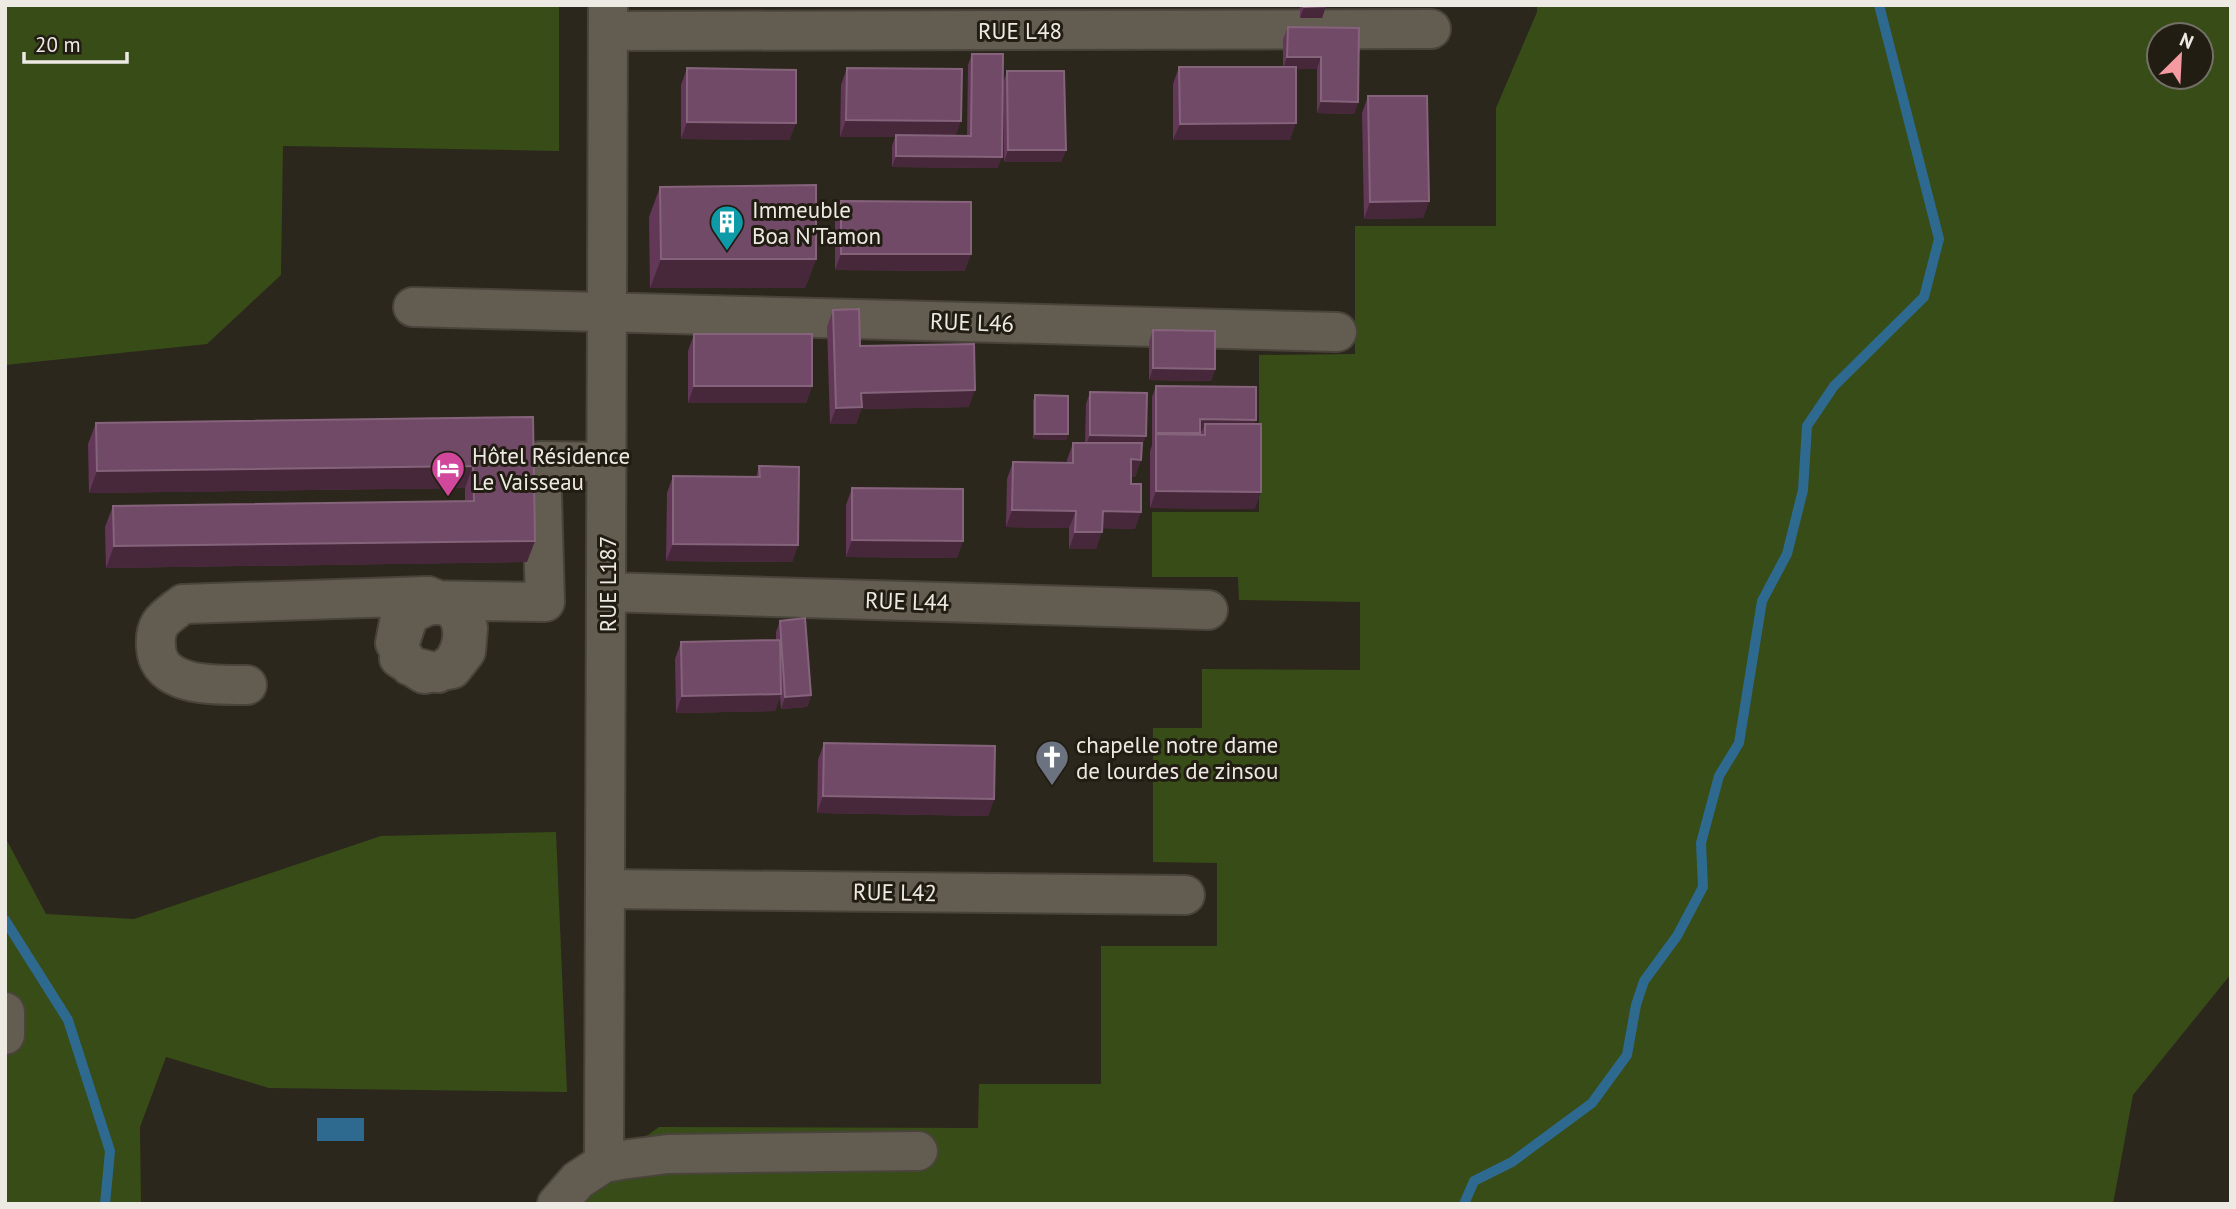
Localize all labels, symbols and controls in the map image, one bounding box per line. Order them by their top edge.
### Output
street label: RUE L48 [978,16,1062,45]
scale bar [24,21,128,65]
north arrow [2145,21,2215,91]
text: N [2176,27,2197,54]
text: 20 m [35,31,81,58]
place label: Immeuble Boa N'Tamon [752,195,881,250]
building icon: Immeuble Boa N'Tamon [708,203,746,252]
street label: RUE L46 [929,306,1015,338]
place label: Hôtel Résidence Le Vaisseau [472,441,630,496]
hotel icon: Hôtel Résidence Le Vaisseau [429,449,467,498]
street label: RUE L187 [593,536,622,632]
street label: RUE L44 [864,585,950,617]
place label: chapelle notre dame de lourdes de zinsou [1076,730,1278,785]
church icon: chapelle notre dame de lourdes de zinsou [1033,738,1071,787]
street label: RUE L42 [853,877,937,907]

